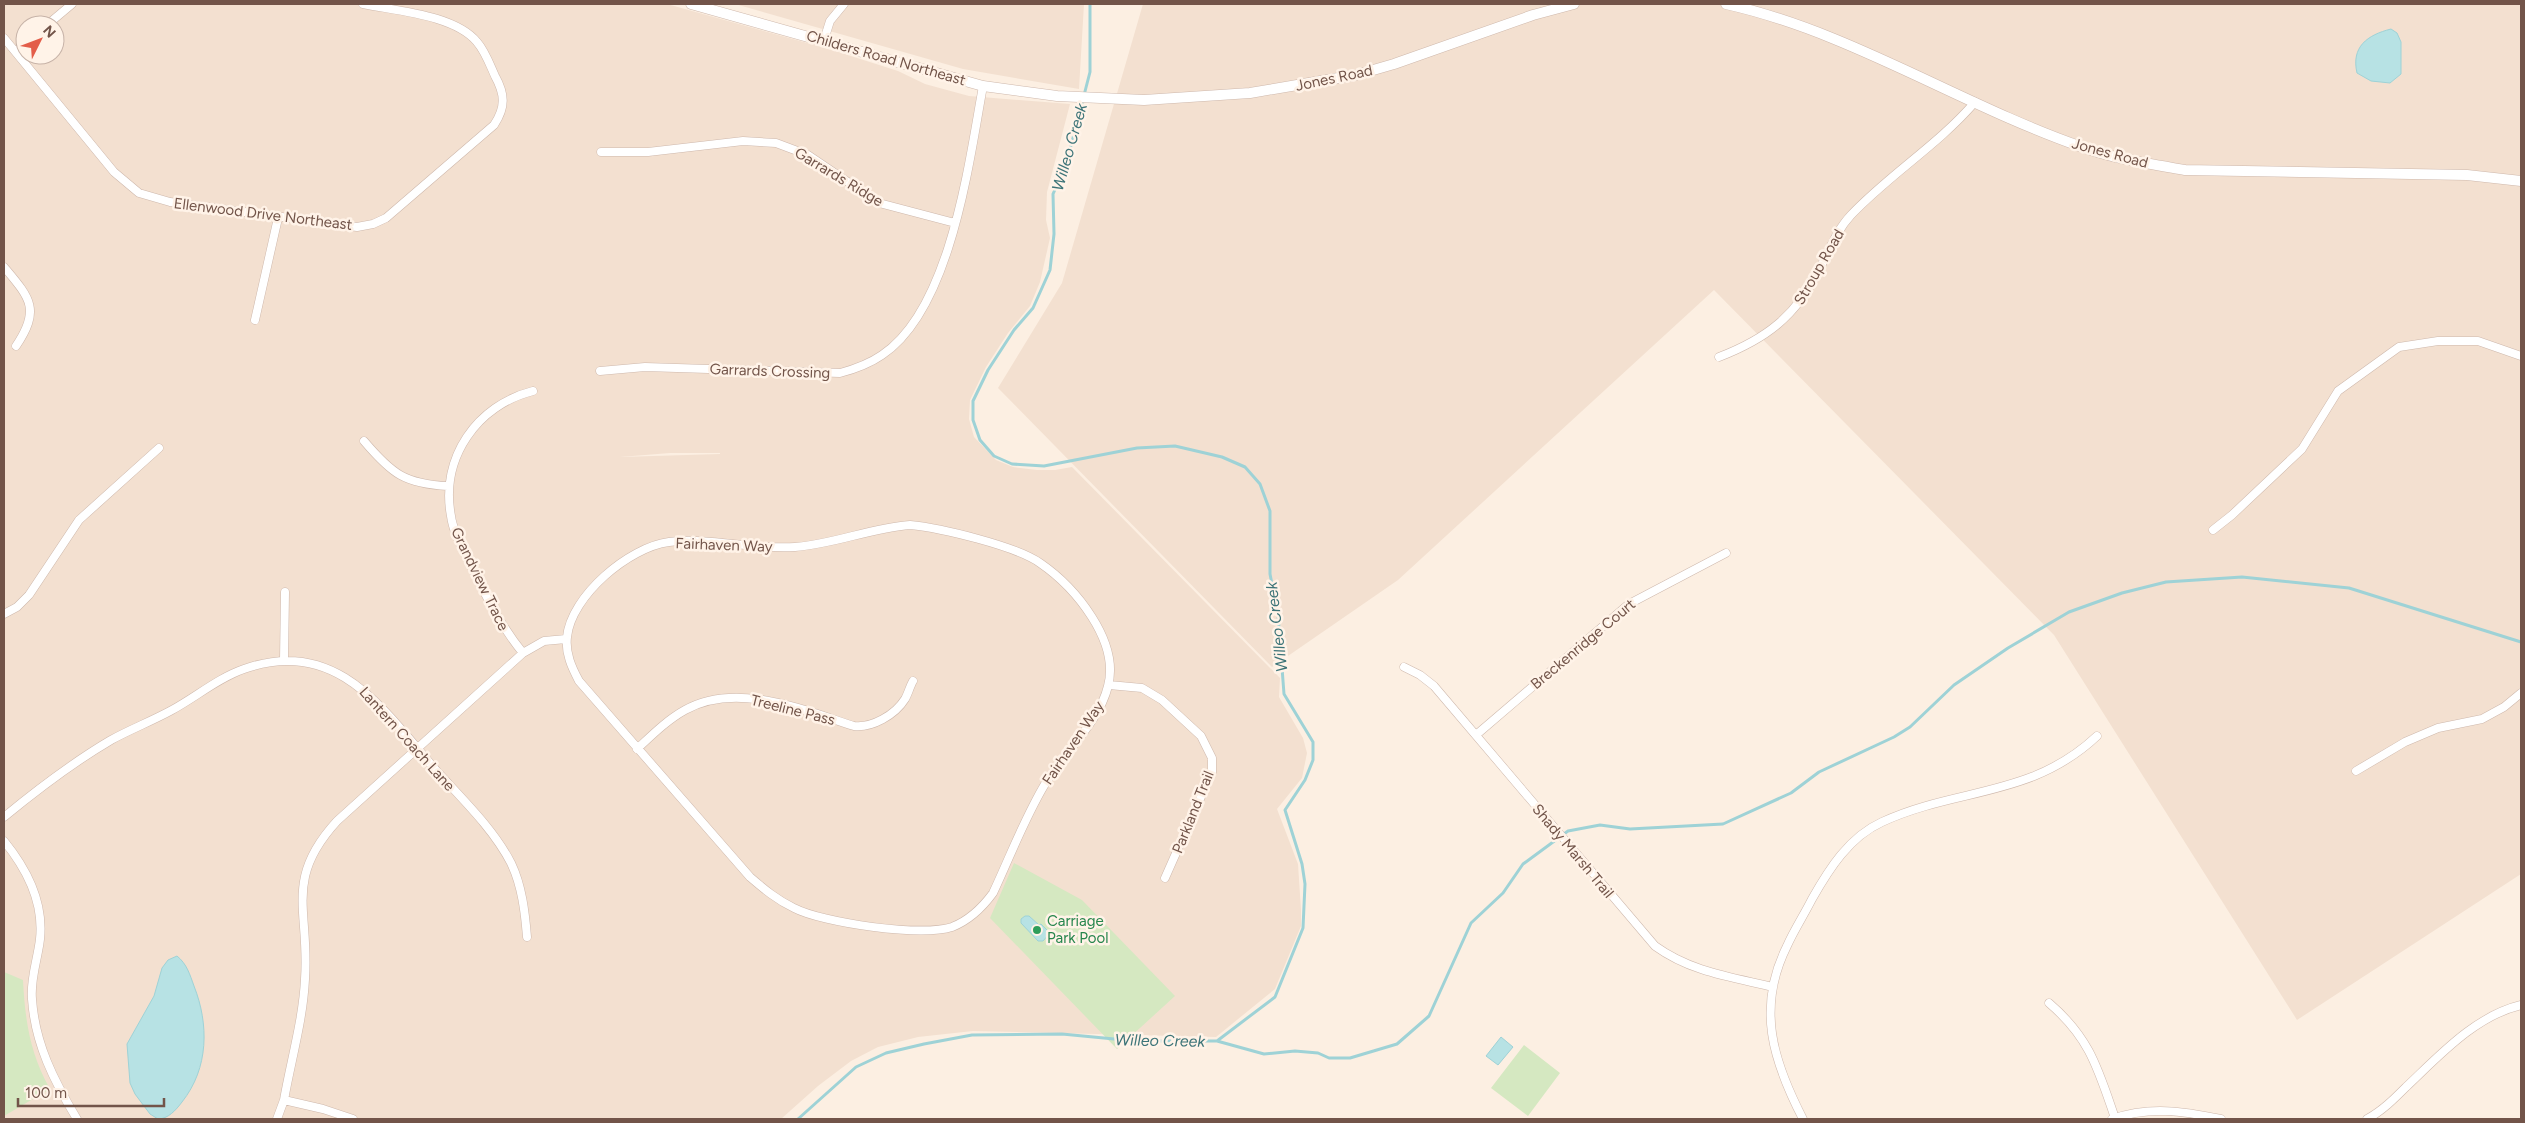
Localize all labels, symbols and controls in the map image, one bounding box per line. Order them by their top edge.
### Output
north arrow [15,15,65,65]
text: N [39,22,59,41]
street label: Childers Road Northeast [804,27,968,89]
street label: Jones Road [1294,61,1374,95]
water label: Willeo Creek [1048,100,1091,193]
street label: Jones Road [2070,134,2150,172]
street label: Garrards Ridge [791,144,887,210]
street label: Ellenwood Drive Northeast [173,194,354,234]
street label: Stroup Road [1790,226,1848,308]
street label: Garrards Crossing [709,360,831,382]
street label: Grandview Trace [447,524,513,634]
street label: Fairhaven Way [675,534,773,556]
water label: Willeo Creek [1261,580,1291,673]
street label: Breckenridge Court [1527,595,1639,693]
street label: Lantern Coach Lane [355,683,459,795]
street label: Treeline Pass [749,691,837,729]
street label: Fairhaven Way [1038,698,1108,788]
street label: Parkland Trail [1168,768,1218,856]
street label: Shady Marsh Trail [1528,800,1618,902]
place label: Carriage Park Pool [1047,912,1108,947]
marker: Carriage Park Pool [1031,924,1043,936]
water label: Willeo Creek [1115,1030,1207,1051]
scale bar [18,1076,164,1108]
text: 100 m [25,1084,67,1102]

